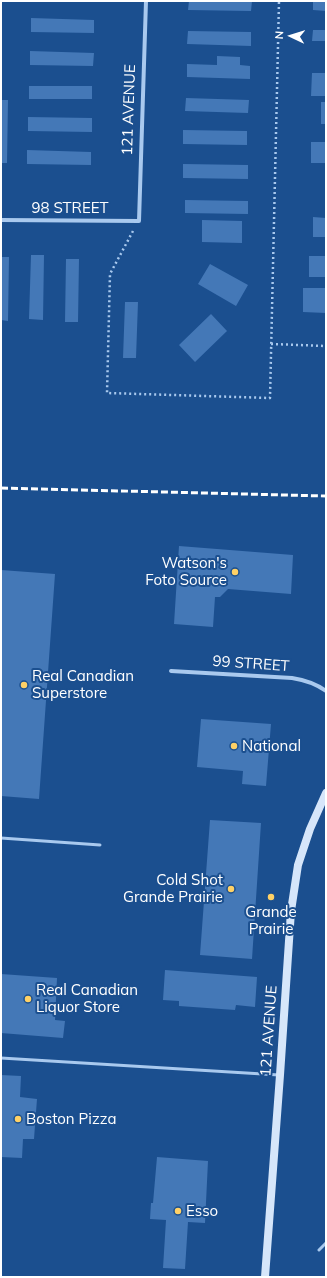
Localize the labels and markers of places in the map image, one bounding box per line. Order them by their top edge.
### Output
place label: Watson's Foto Source [145,554,227,589]
marker: Watson's Foto Source [230,567,240,577]
place label: Real Canadian Superstore [32,667,134,702]
marker: Real Canadian Superstore [19,680,29,690]
place label: National [242,737,301,755]
marker: National [229,741,239,751]
place label: Cold Shot Grande Prairie [123,871,223,906]
marker: Cold Shot Grande Prairie [226,884,236,894]
marker: Grande Prairie [266,892,276,902]
place label: Grande Prairie [245,903,297,938]
place label: Real Canadian Liquor Store [36,981,138,1016]
marker: Real Canadian Liquor Store [23,994,33,1004]
place label: Boston Pizza [26,1110,116,1128]
marker: Boston Pizza [13,1114,23,1124]
place label: Esso [186,1202,218,1220]
marker: Esso [173,1206,183,1216]

